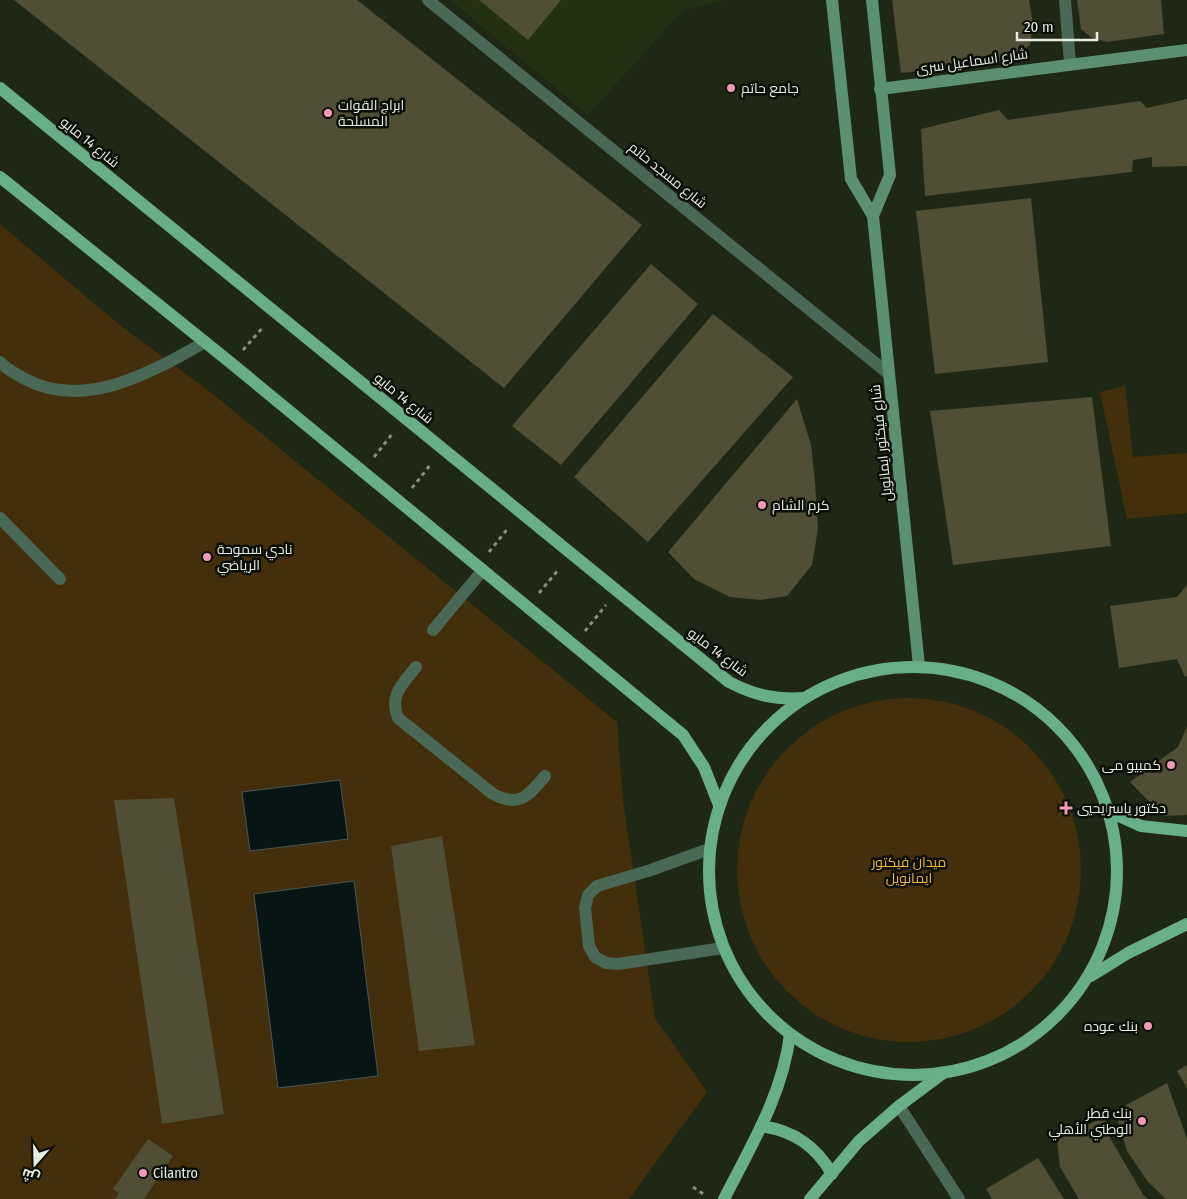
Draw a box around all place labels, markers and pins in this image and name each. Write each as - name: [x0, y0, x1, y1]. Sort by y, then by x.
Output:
- place label: جامع حاتم: [741, 80, 799, 98]
- marker: جامع حاتم: [725, 82, 737, 94]
- place label: ابراج القوات المسلحة: [338, 97, 404, 130]
- marker: ابراج القوات المسلحة: [322, 107, 334, 119]
- place label: كرم الشام: [772, 497, 830, 515]
- marker: كرم الشام: [756, 499, 768, 511]
- place label: نادي سموحة الرياضي: [217, 541, 292, 576]
- marker: نادي سموحة الرياضي: [201, 551, 213, 563]
- place label: كمبيو مى: [1102, 757, 1161, 774]
- marker: كمبيو مى: [1165, 759, 1177, 771]
- place label: دكتور ياسر يحيي: [1077, 800, 1166, 817]
- marker: دكتور ياسر يحيي: [1059, 801, 1073, 815]
- place label: بنك عوده: [1084, 1018, 1138, 1035]
- marker: بنك عوده: [1142, 1020, 1154, 1032]
- place label: بنك قطر الوطني الأهلي: [1048, 1105, 1132, 1141]
- marker: بنك قطر الوطني الأهلي: [1136, 1115, 1148, 1127]
- place label: Cilantro: [153, 1165, 198, 1182]
- marker: Cilantro: [137, 1167, 149, 1179]

